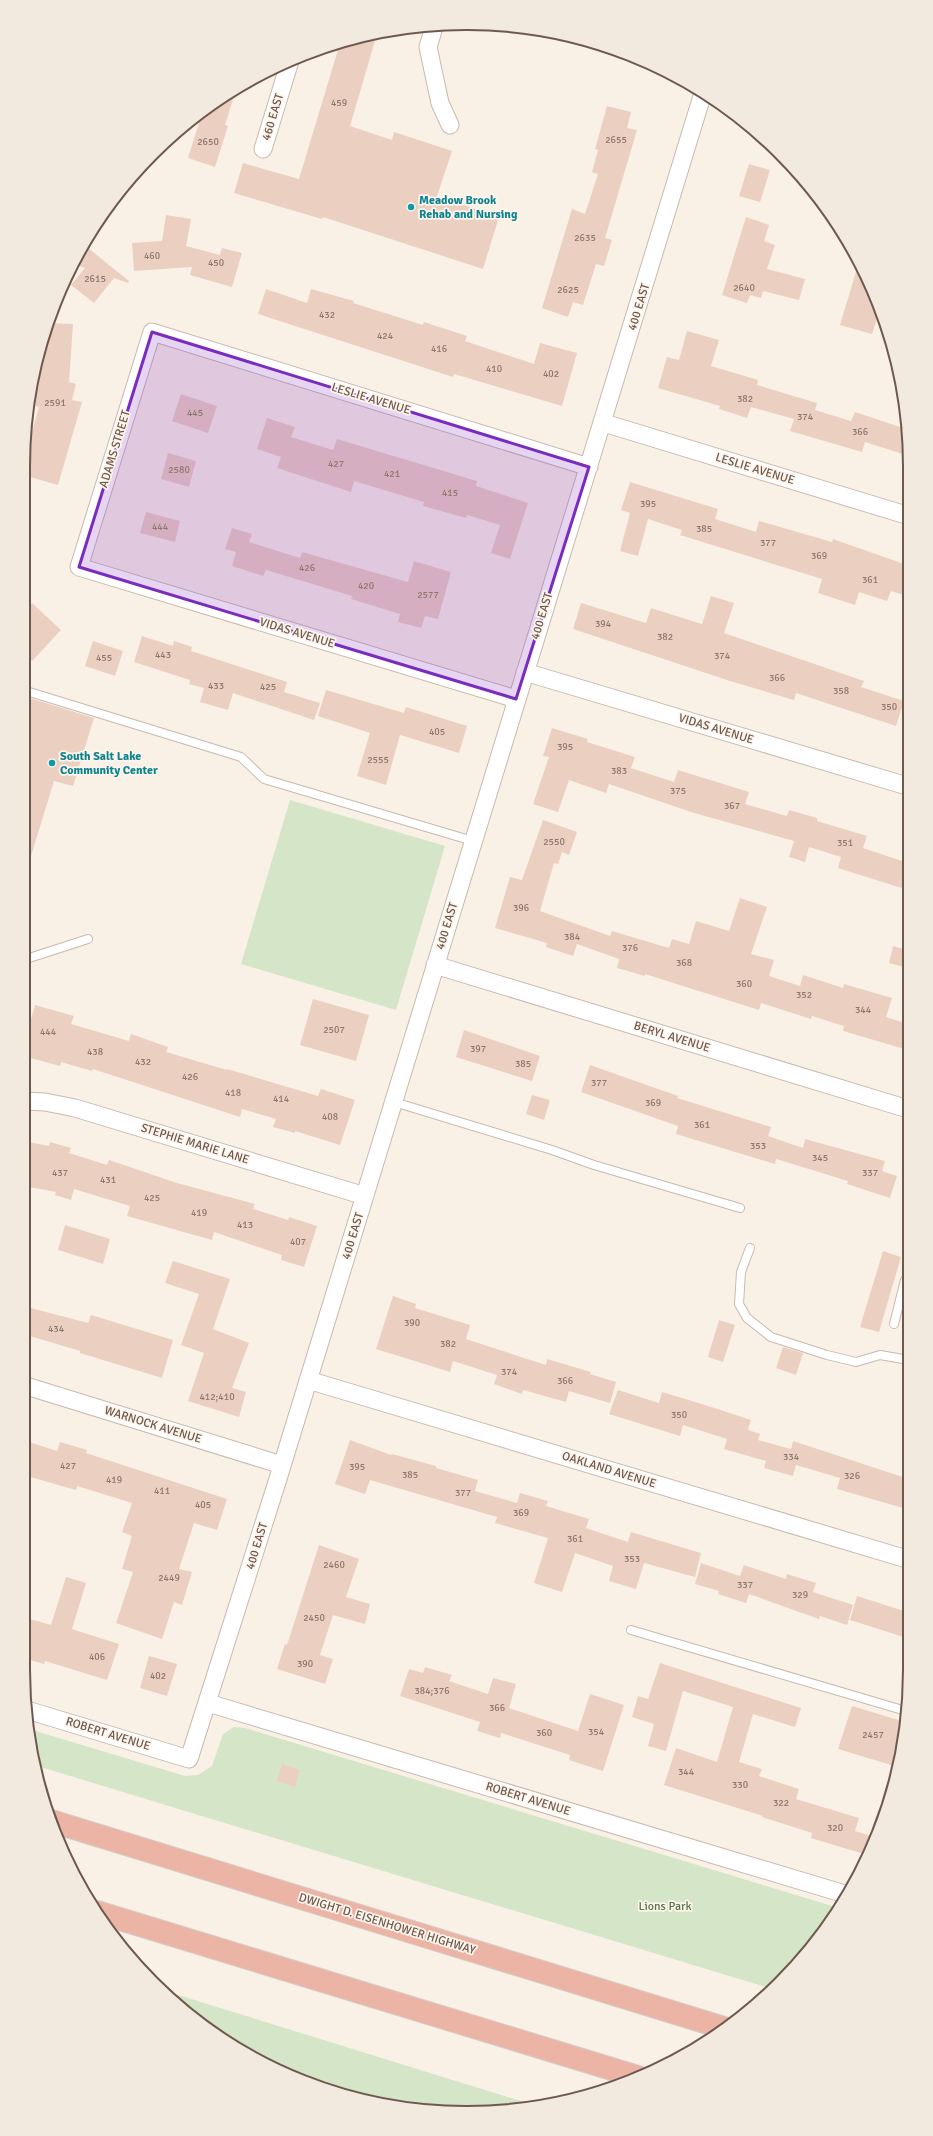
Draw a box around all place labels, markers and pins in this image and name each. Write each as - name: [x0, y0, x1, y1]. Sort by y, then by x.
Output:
- place label: Meadow Brook Rehab and Nursing: [419, 193, 518, 222]
- marker: Meadow Brook Rehab and Nursing: [406, 202, 416, 212]
- place label: South Salt Lake Community Center: [60, 749, 158, 778]
- marker: South Salt Lake Community Center: [47, 758, 57, 768]

